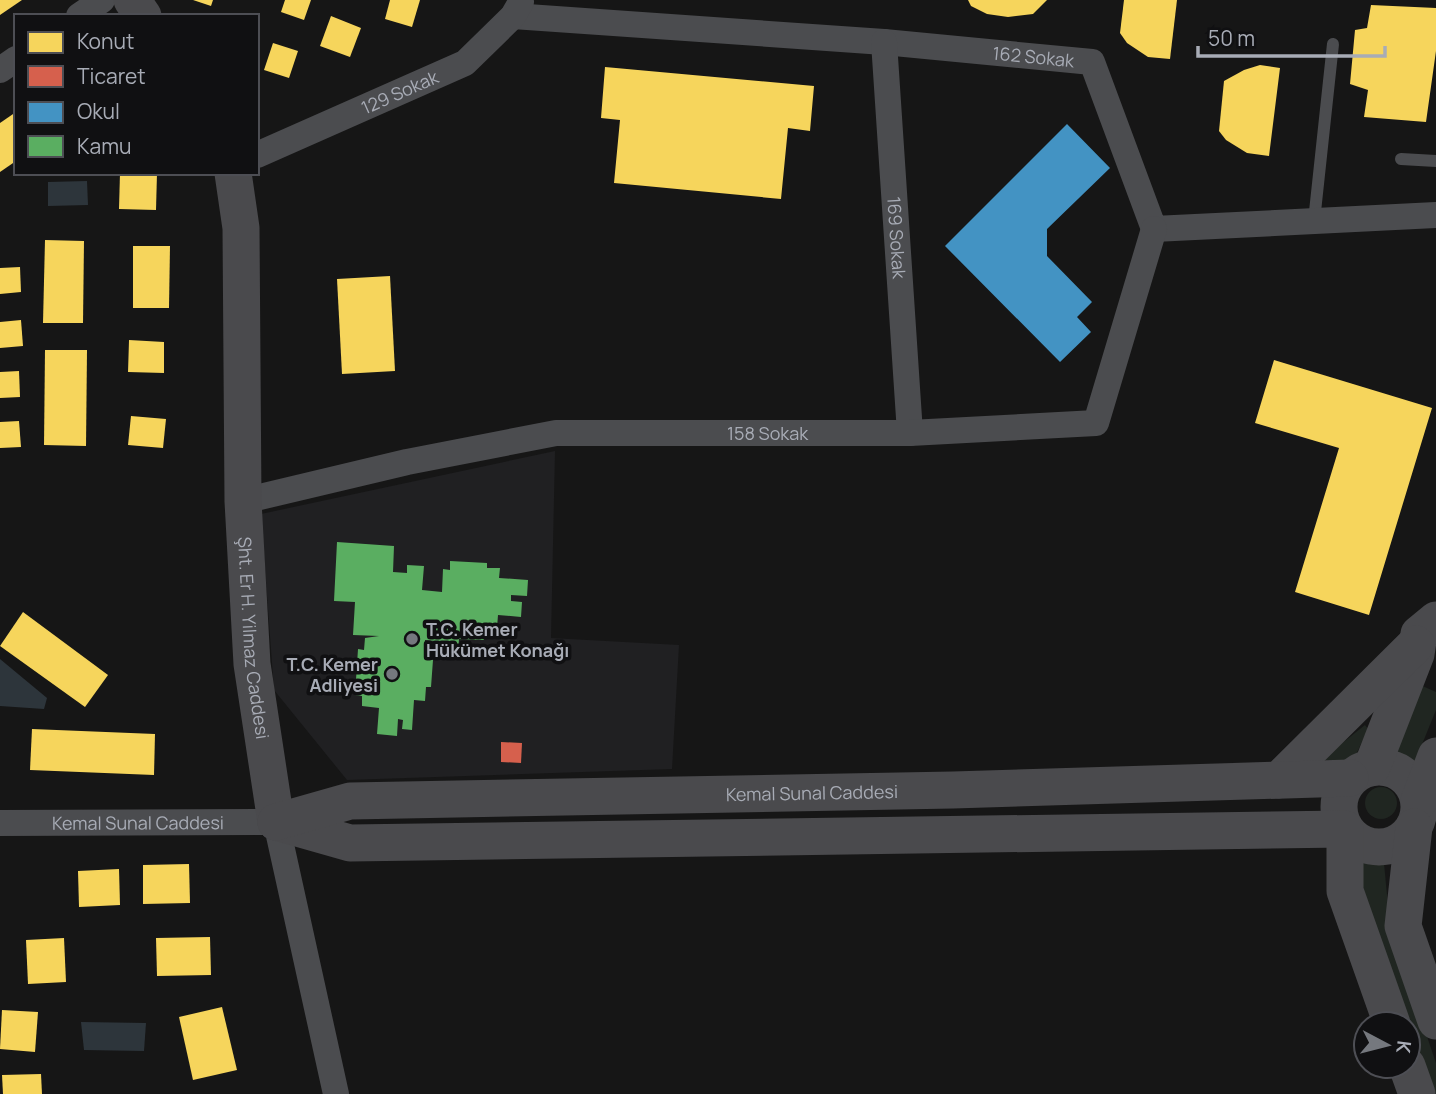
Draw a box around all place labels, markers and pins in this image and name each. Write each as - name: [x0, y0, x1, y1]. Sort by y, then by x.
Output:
- place label: T.C. Kemer Hükümet Konağı: [426, 617, 569, 662]
- marker: T.C. Kemer Hükümet Konağı: [404, 631, 420, 647]
- place label: T.C. Kemer Adliyesi: [286, 652, 378, 697]
- marker: T.C. Kemer Adliyesi: [384, 666, 400, 682]

